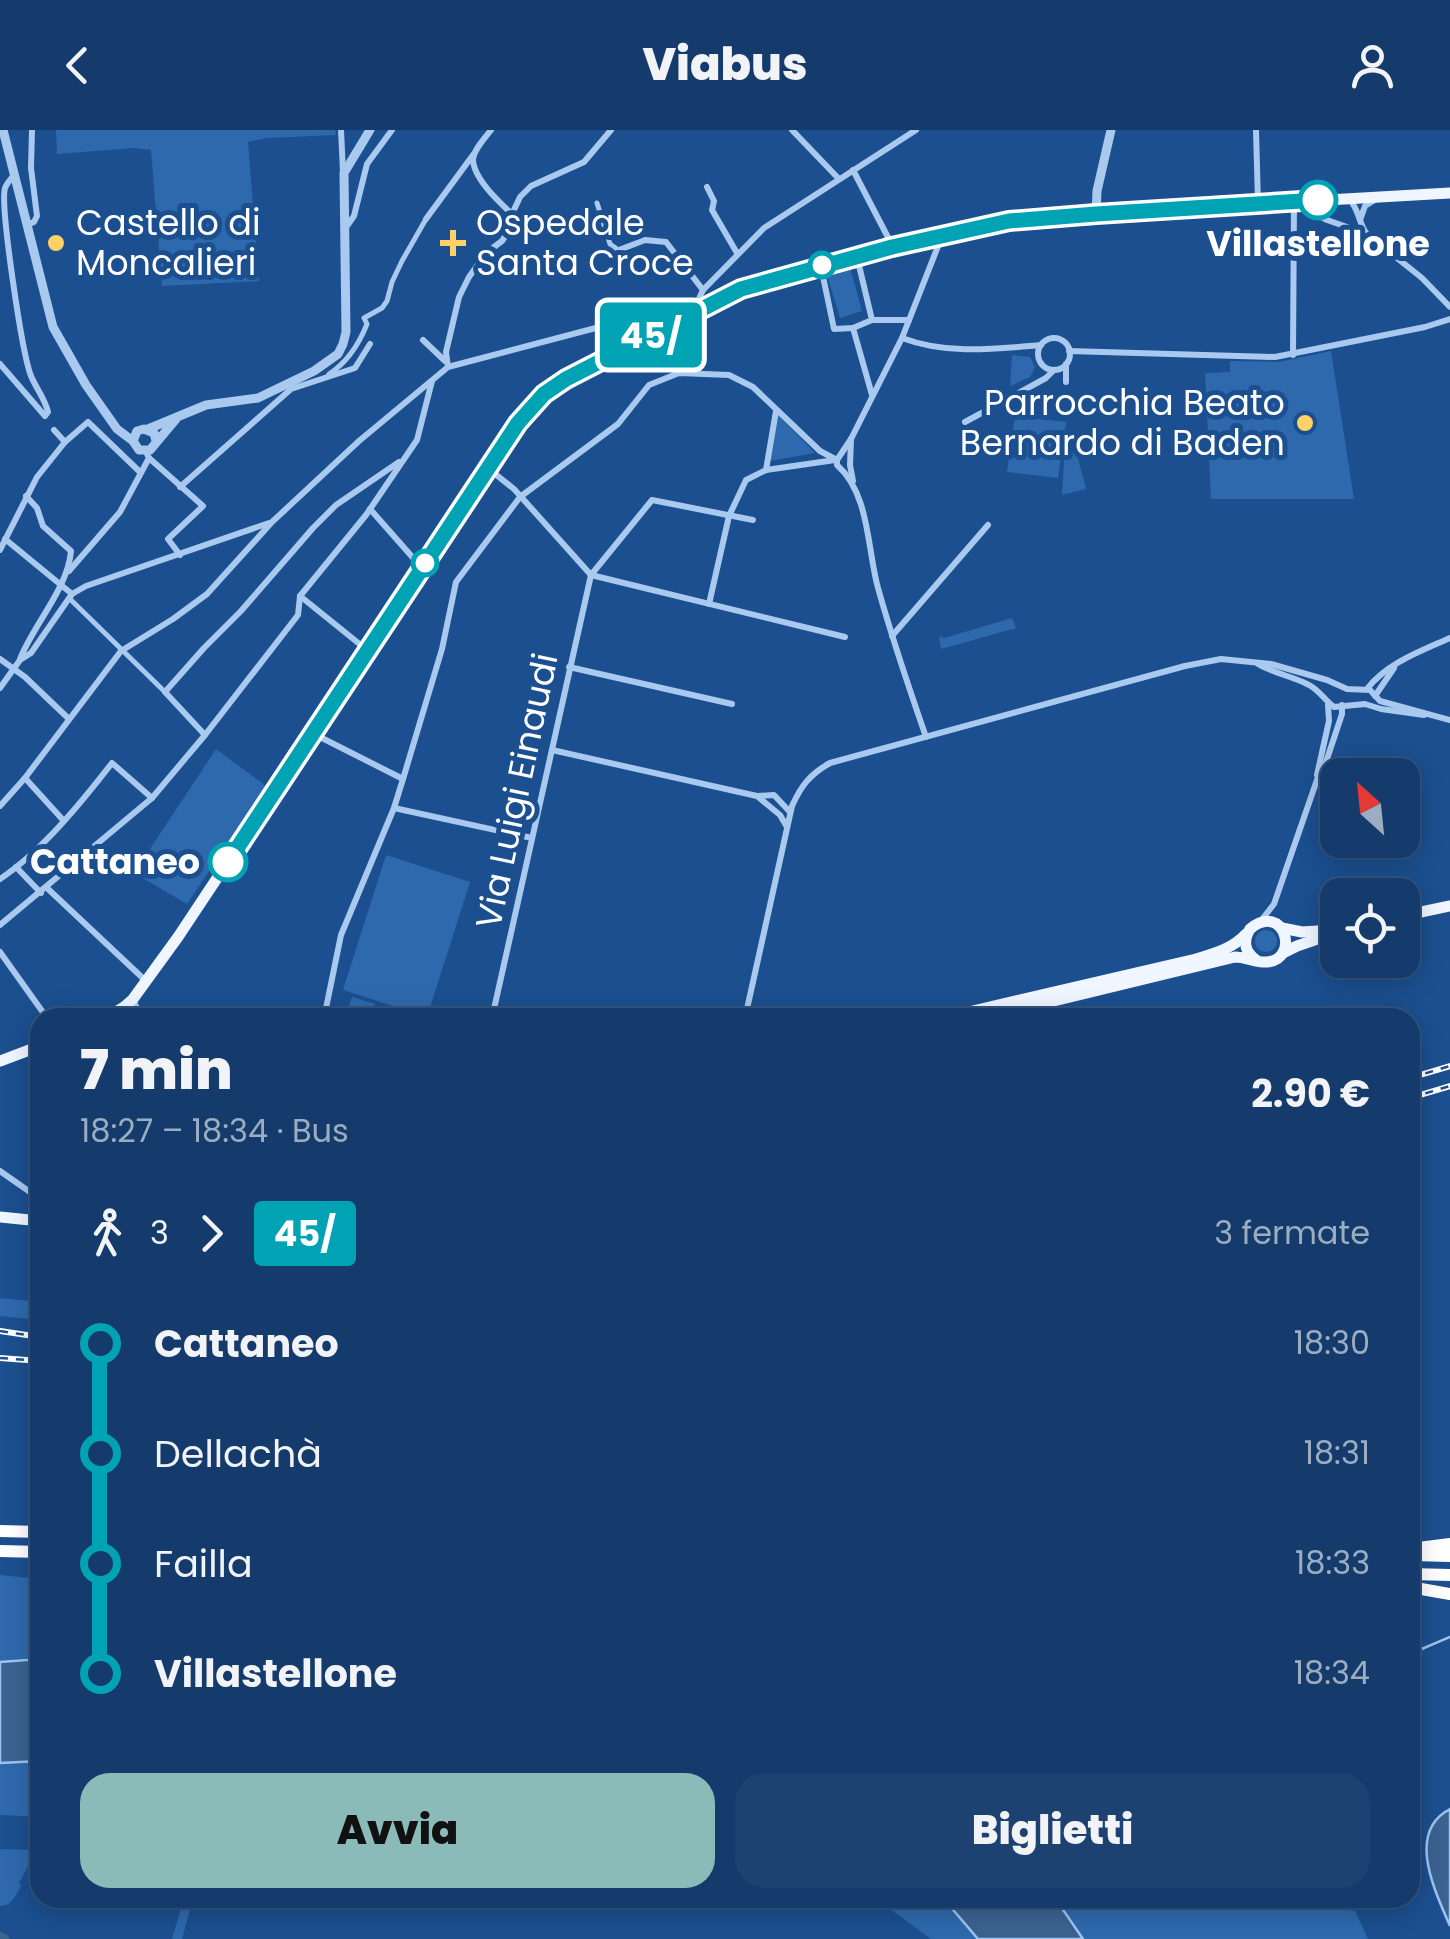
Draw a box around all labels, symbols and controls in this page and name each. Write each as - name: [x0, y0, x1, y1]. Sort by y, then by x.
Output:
- text: Viabus: [642, 33, 808, 96]
- icon: back: [50, 38, 105, 93]
- icon: person: [1345, 38, 1400, 93]
- marker: Villastellone: [1299, 181, 1337, 219]
- place label: Castello di Moncalieri: [76, 198, 261, 287]
- place label: Ospedale Santa Croce: [476, 198, 694, 287]
- place label: Villastellone: [1206, 219, 1430, 268]
- marker: Ospedale Santa Croce: [440, 230, 466, 256]
- marker: Castello di Moncalieri: [45, 232, 67, 254]
- unlabelled marker: [809, 252, 835, 278]
- line badge: 45/: [594, 302, 708, 368]
- text: 45/: [620, 311, 682, 360]
- place label: Parrocchia Beato Bernardo di Baden: [960, 378, 1285, 467]
- marker: Parrocchia Beato Bernardo di Baden: [1294, 412, 1316, 434]
- unlabelled marker: [412, 550, 438, 576]
- street label: Via Luigi Einaudi: [463, 649, 570, 933]
- north arrow: [1320, 758, 1420, 858]
- map controls: [1320, 758, 1420, 978]
- place label: Cattaneo: [30, 837, 200, 886]
- marker: Cattaneo: [209, 843, 247, 881]
- button: locate: [1320, 878, 1420, 978]
- text: 7 min: [80, 1031, 233, 1108]
- text: 2.90 €: [1251, 1067, 1370, 1120]
- text: 18:27 – 18:34 · Bus: [80, 1108, 349, 1153]
- icon: walk: [80, 1206, 135, 1261]
- icon: forward: [184, 1206, 239, 1261]
- text: 45/: [274, 1209, 336, 1258]
- text: 3: [150, 1210, 169, 1255]
- text: 3 fermate: [1214, 1210, 1370, 1255]
- text: Cattaneo: [154, 1317, 339, 1370]
- text: 18:30: [1294, 1320, 1370, 1365]
- text: Dellachà: [154, 1427, 322, 1480]
- text: 18:31: [1304, 1430, 1370, 1475]
- text: Failla: [154, 1537, 253, 1590]
- text: 18:33: [1295, 1540, 1370, 1585]
- text: Villastellone: [154, 1647, 397, 1700]
- text: 18:34: [1294, 1650, 1370, 1695]
- button: Avvia: [80, 1773, 715, 1888]
- button: Biglietti: [735, 1773, 1370, 1888]

